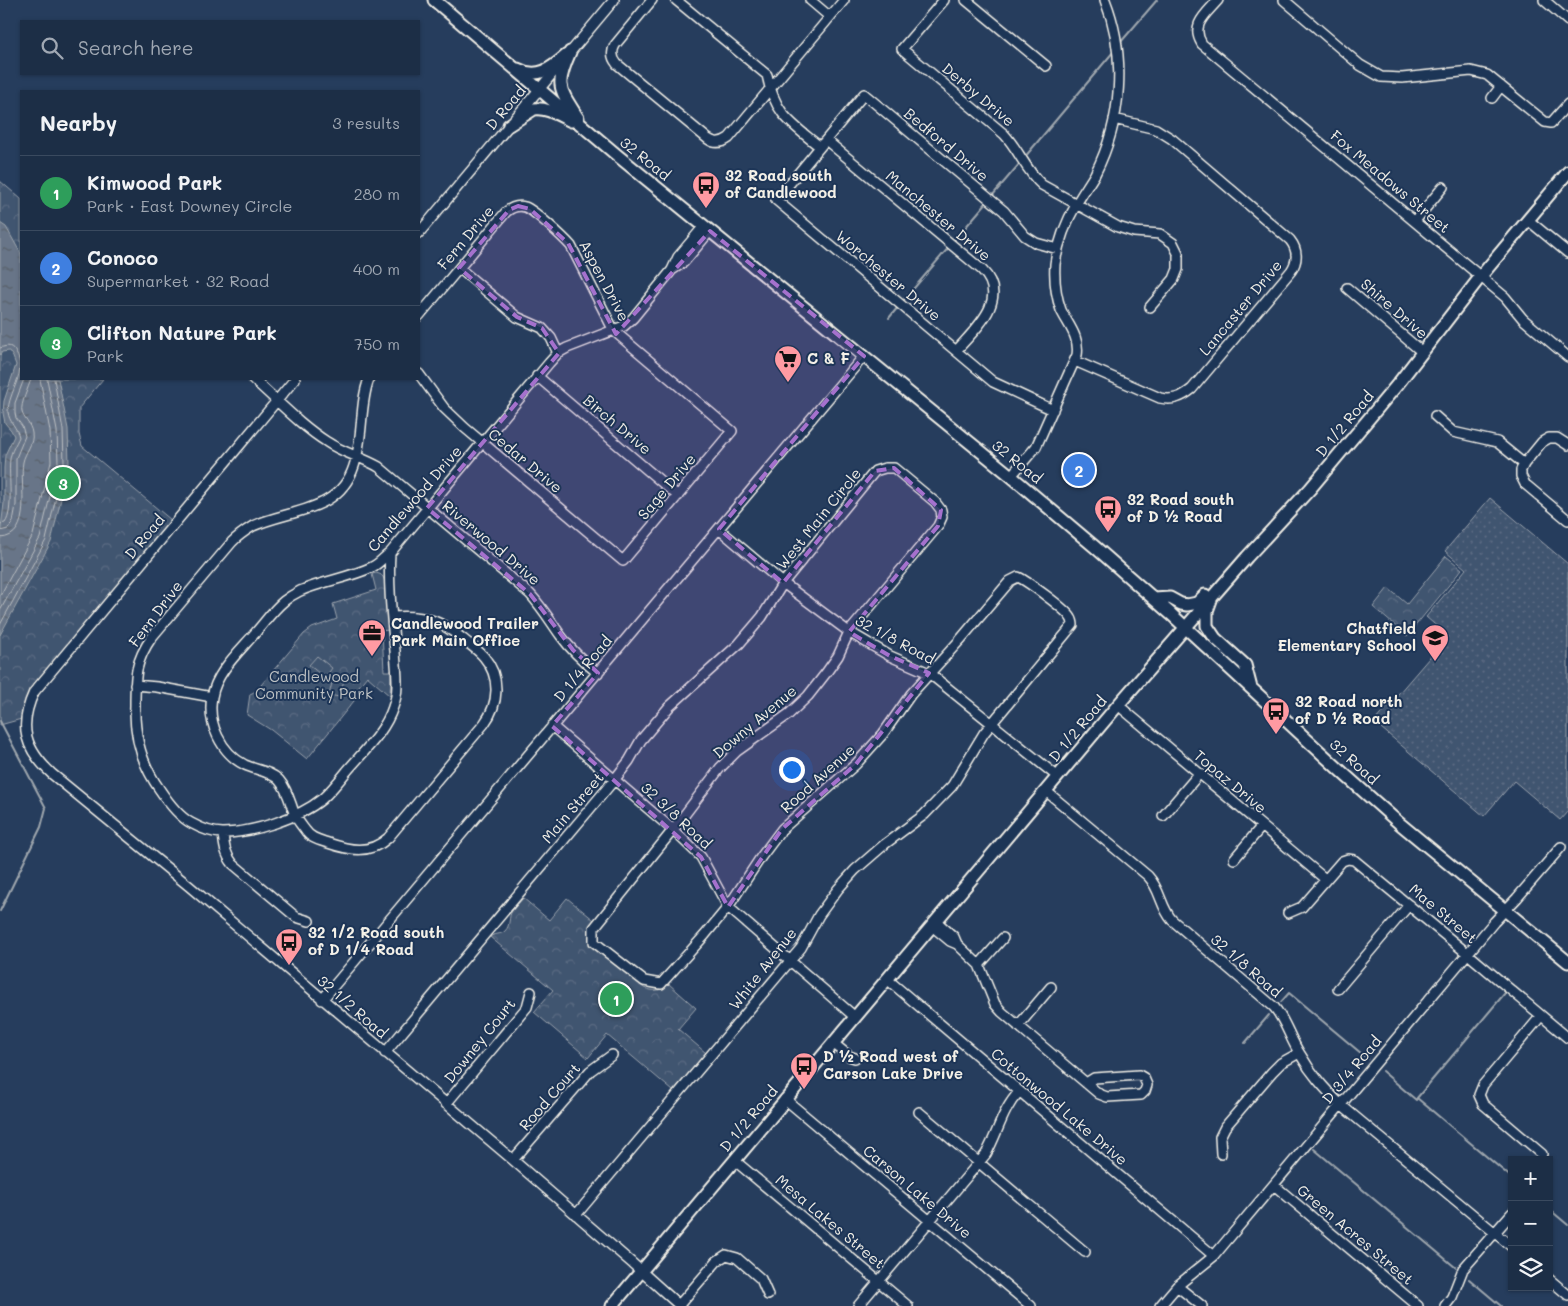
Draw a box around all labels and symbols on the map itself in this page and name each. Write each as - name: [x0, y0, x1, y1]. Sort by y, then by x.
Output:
- street label: Derby Drive: [938, 58, 1019, 130]
- street label: D Road: [481, 81, 530, 134]
- street label: Bedford Drive: [900, 103, 993, 185]
- street label: Fox Meadows Street: [1327, 125, 1455, 237]
- street label: 32 Road: [616, 132, 675, 185]
- place label: 32 Road south of Candlewood: [725, 165, 837, 202]
- street label: Manchester Drive: [882, 165, 995, 265]
- bus stop icon: 32 Road south of Candlewood: [691, 170, 721, 209]
- street label: Fern Drive: [433, 201, 498, 274]
- street label: Worchester Drive: [832, 225, 945, 325]
- street label: Aspen Drive: [575, 237, 635, 325]
- street label: Lancaster Drive: [1194, 255, 1286, 359]
- street label: Shire Drive: [1357, 274, 1432, 343]
- supermarket icon: C & F: [773, 344, 803, 383]
- place label: C & F: [807, 348, 850, 368]
- street label: D 1/2 Road: [1311, 386, 1378, 461]
- street label: Birch Drive: [579, 390, 656, 459]
- street label: Cedar Drive: [484, 423, 567, 497]
- street label: 32 Road: [988, 435, 1047, 488]
- street label: Candlewood Drive: [363, 441, 466, 556]
- street label: Sage Drive: [633, 449, 700, 524]
- pin: 2: [1063, 451, 1095, 489]
- pin: 3: [47, 464, 79, 502]
- street label: West Main Circle: [771, 464, 865, 573]
- place label: 32 Road south of D ½ Road: [1127, 489, 1234, 526]
- bus stop icon: 32 Road south of D ½ Road: [1093, 494, 1123, 533]
- street label: Riverwood Drive: [438, 495, 545, 589]
- street label: D Road: [120, 510, 169, 563]
- street label: Fern Drive: [124, 576, 187, 651]
- street label: 32 1/8 Road: [852, 610, 939, 669]
- place label: Candlewood Trailer Park Main Office: [391, 613, 539, 650]
- office icon: Candlewood Trailer Park Main Office: [357, 618, 387, 657]
- place label: Chatfield Elementary School: [1277, 618, 1416, 655]
- school or university icon: Chatfield Elementary School: [1420, 623, 1450, 662]
- street label: D 1/4 Road: [549, 631, 616, 706]
- park label: Candlewood Community Park: [255, 666, 373, 703]
- street label: Downy Avenue: [708, 680, 800, 762]
- street label: D 1/2 Road: [1044, 691, 1111, 766]
- place label: 32 Road north of D ½ Road: [1295, 691, 1403, 728]
- bus stop icon: 32 Road north of D ½ Road: [1261, 696, 1291, 735]
- street label: 32 Road: [1326, 734, 1383, 789]
- street label: Rood Avenue: [776, 740, 859, 817]
- street label: Topaz Drive: [1190, 745, 1271, 817]
- your location: [779, 757, 805, 783]
- street label: Main Street: [537, 768, 608, 847]
- street label: 32 3/8 Road: [637, 777, 716, 853]
- street label: Mae Street: [1405, 879, 1482, 948]
- place label: 32 1/2 Road south of D 1/4 Road: [308, 922, 444, 959]
- street label: White Avenue: [724, 923, 801, 1013]
- bus stop icon: 32 1/2 Road south of D 1/4 Road: [274, 927, 304, 966]
- street label: 32 1/8 Road: [1207, 929, 1286, 1002]
- street label: 32 1/2 Road: [313, 970, 392, 1042]
- pin: 1: [600, 980, 632, 1018]
- street label: Downey Court: [439, 994, 519, 1087]
- street label: D 3/4 Road: [1317, 1031, 1385, 1107]
- street label: Cottonwood Lake Drive: [987, 1043, 1132, 1169]
- place label: D ½ Road west of Carson Lake Drive: [823, 1046, 963, 1083]
- bus stop icon: D ½ Road west of Carson Lake Drive: [789, 1051, 819, 1090]
- street label: Rood Court: [514, 1058, 584, 1134]
- street label: D 1/2 Road: [715, 1081, 782, 1156]
- street label: Carson Lake Drive: [859, 1140, 976, 1243]
- street label: Mesa Lakes Street: [772, 1170, 890, 1273]
- street label: Green Acres Street: [1293, 1180, 1418, 1289]

